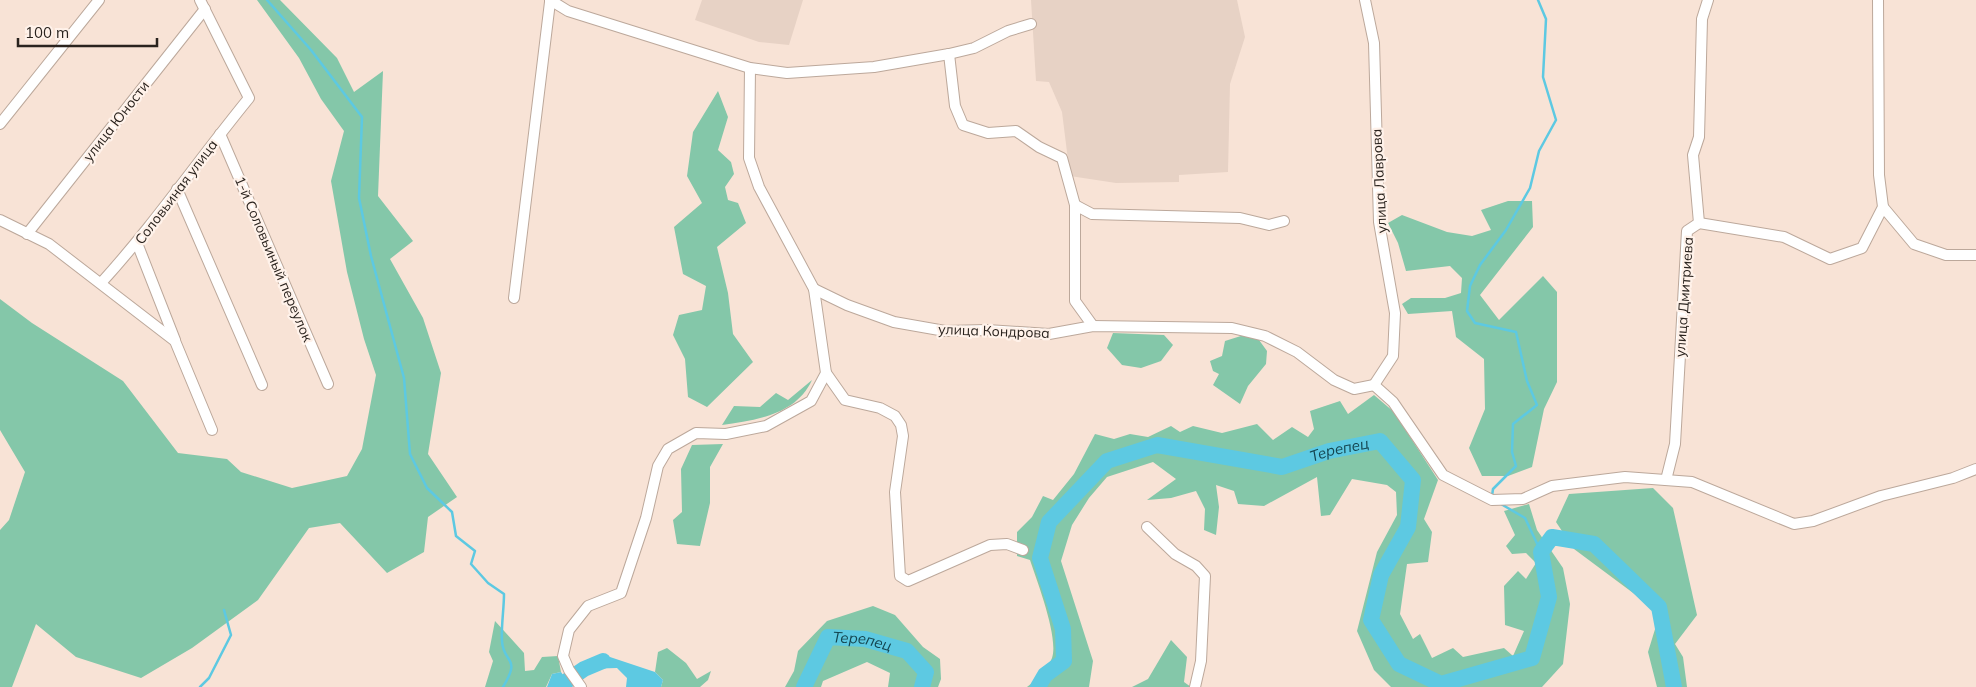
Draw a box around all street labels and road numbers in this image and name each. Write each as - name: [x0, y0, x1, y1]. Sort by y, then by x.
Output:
- street label: улица Юности: [79, 77, 153, 165]
- street label: улица Лаврова: [1367, 128, 1391, 234]
- street label: Соловьиная улица: [131, 136, 221, 248]
- street label: 1-й Соловьиный переулок: [231, 174, 317, 345]
- street label: улица Дмитриева: [1671, 236, 1697, 358]
- street label: улица Кондрова: [938, 320, 1050, 342]

